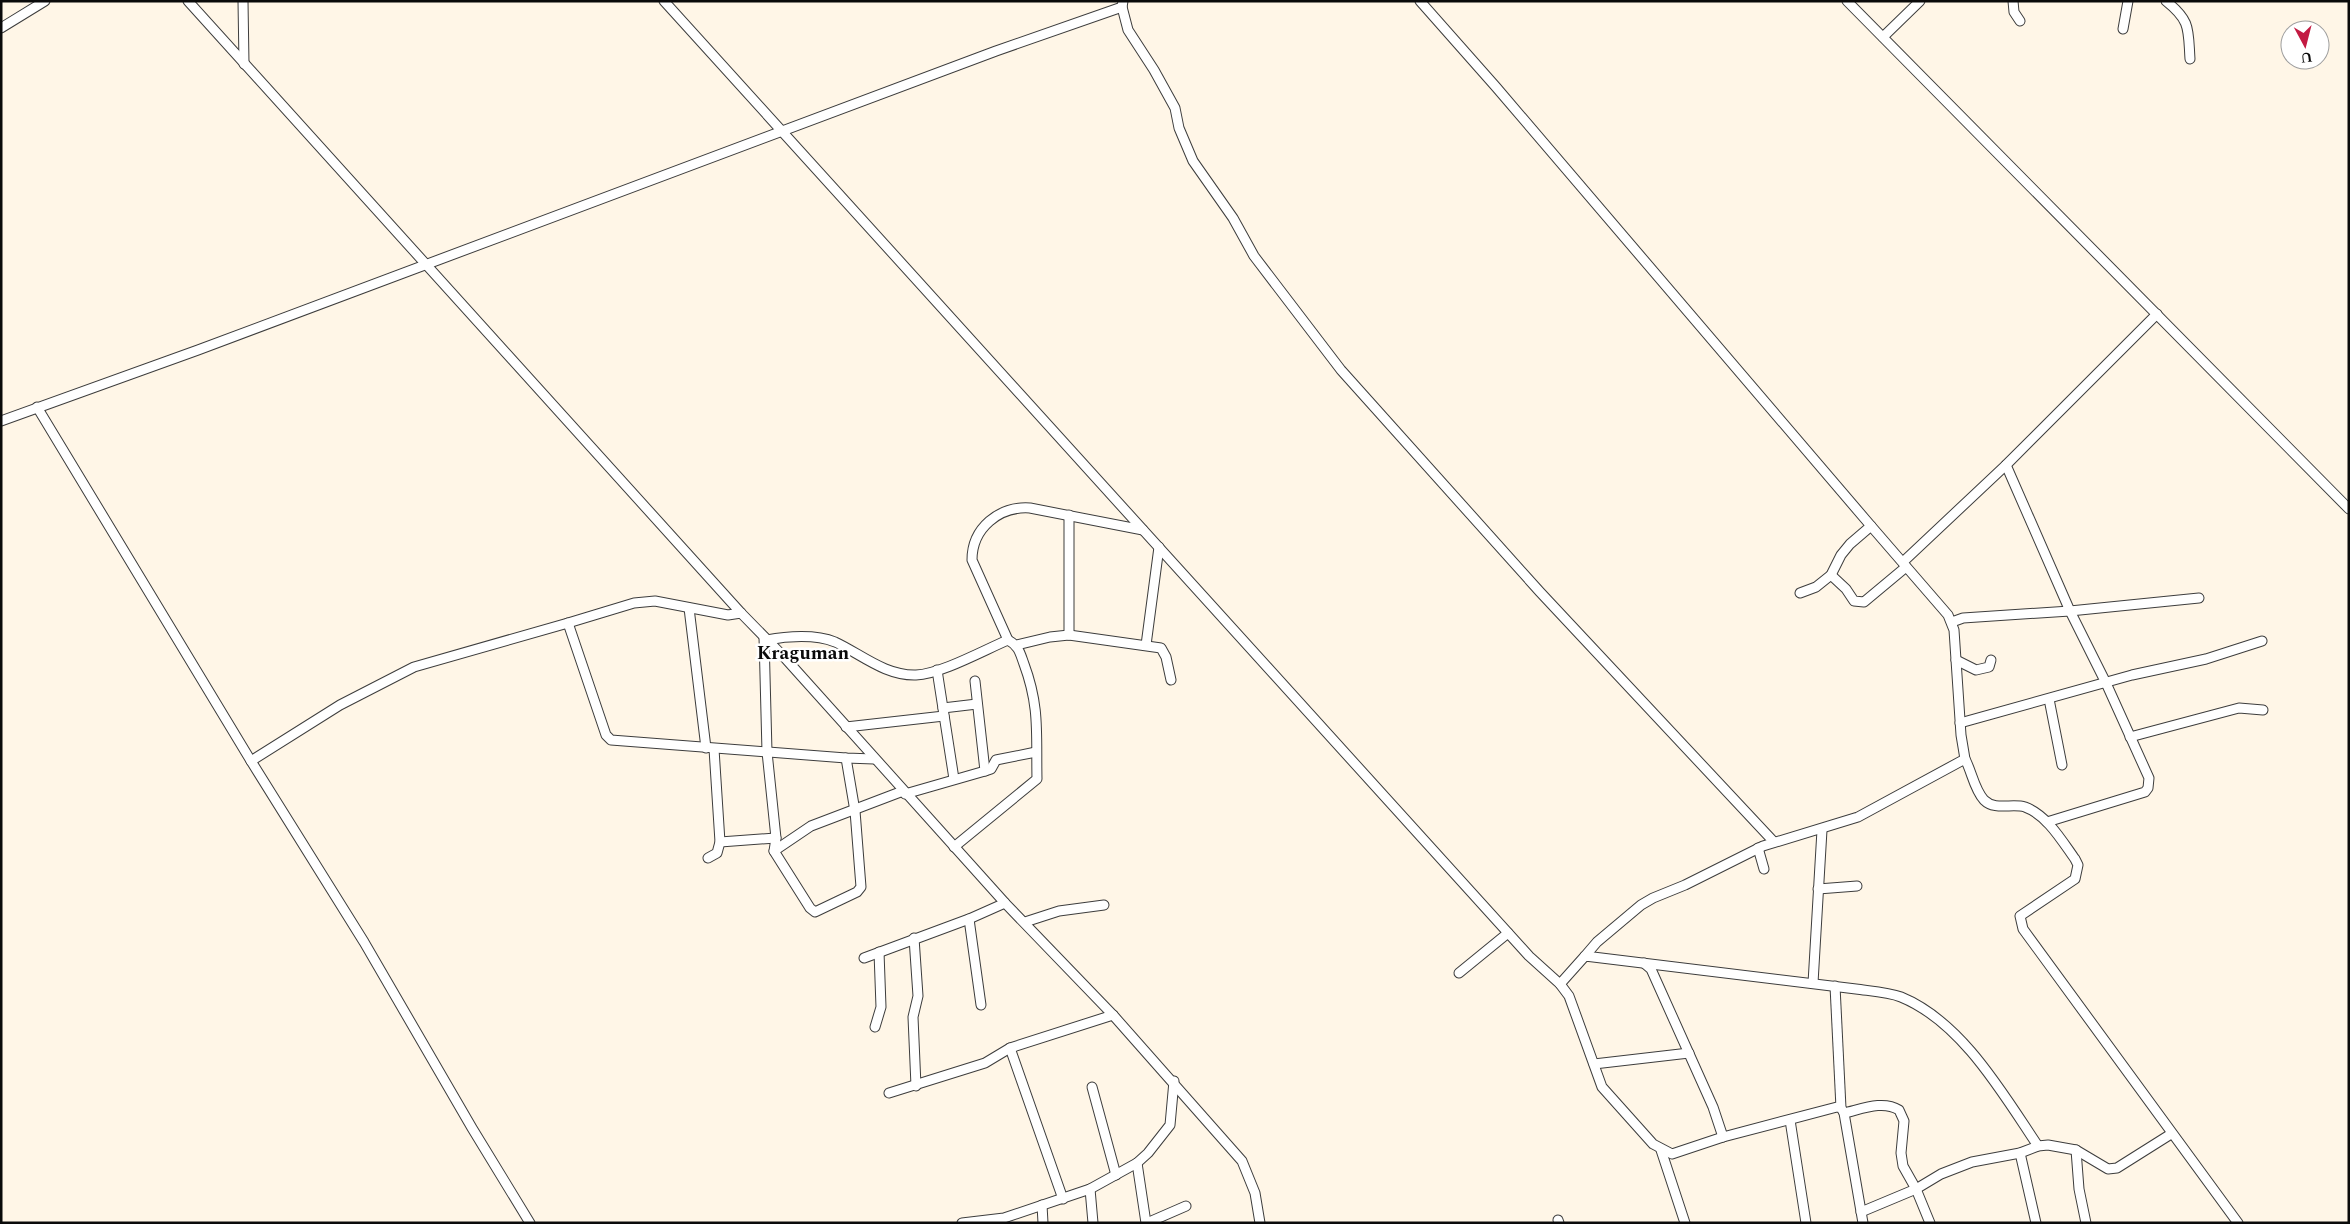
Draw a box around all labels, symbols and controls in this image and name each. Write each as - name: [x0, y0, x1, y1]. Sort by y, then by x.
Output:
- north arrow: [2280, 20, 2330, 70]
- text: U: [2299, 46, 2314, 69]
- district label: Kraguman: [757, 639, 850, 668]

